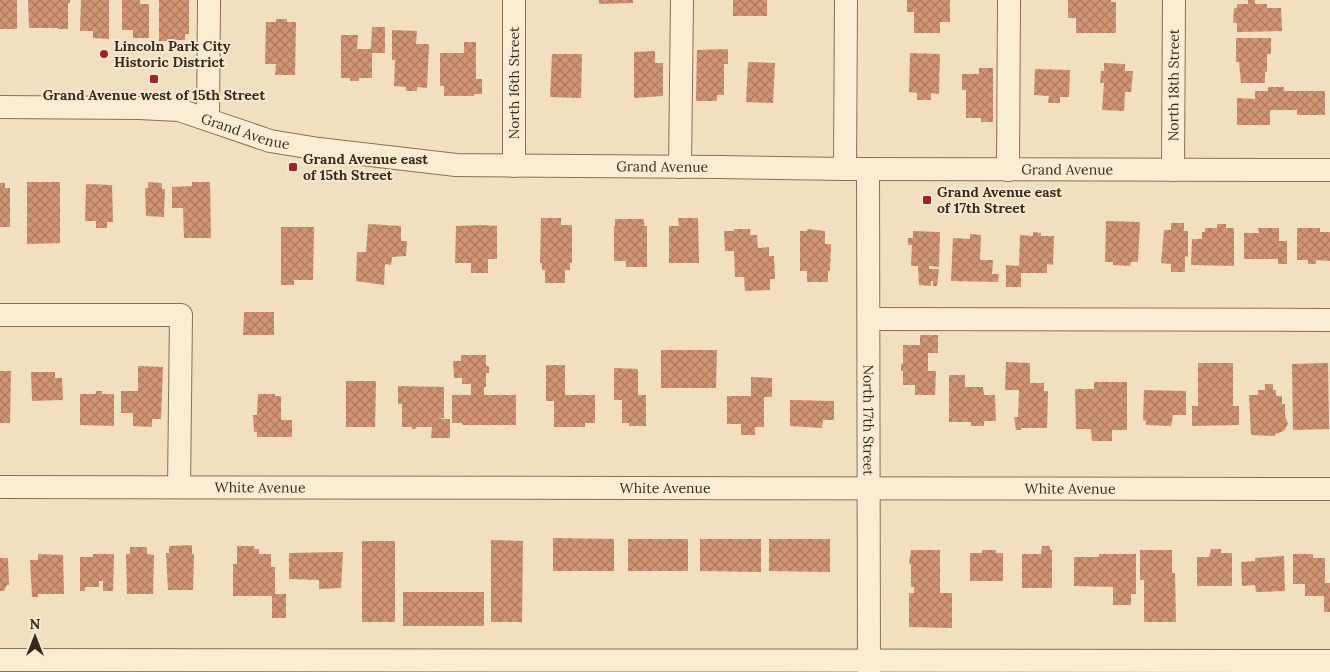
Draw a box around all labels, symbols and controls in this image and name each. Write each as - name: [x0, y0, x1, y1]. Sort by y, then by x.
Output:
- street label: North 16th Street: [505, 26, 523, 139]
- street label: North 18th Street: [1164, 28, 1183, 141]
- place label: Lincoln Park City Historic District: [114, 37, 231, 71]
- marker: Lincoln Park City Historic District: [98, 48, 110, 60]
- marker: Grand Avenue west of 15th Street: [148, 73, 160, 85]
- place label: Grand Avenue west of 15th Street: [43, 86, 265, 104]
- street label: Grand Avenue: [199, 109, 291, 153]
- place label: Grand Avenue east of 15th Street: [303, 150, 428, 184]
- street label: Grand Avenue: [616, 157, 709, 176]
- street label: Grand Avenue: [1021, 160, 1114, 179]
- marker: Grand Avenue east of 15th Street: [287, 161, 299, 173]
- place label: Grand Avenue east of 17th Street: [937, 183, 1062, 217]
- marker: Grand Avenue east of 17th Street: [921, 194, 933, 206]
- street label: North 17th Street: [859, 364, 878, 476]
- street label: White Avenue: [214, 478, 306, 496]
- street label: White Avenue: [619, 479, 711, 497]
- street label: White Avenue: [1024, 480, 1116, 498]
- north arrow: [10, 612, 60, 662]
- text: N: [30, 615, 41, 633]

